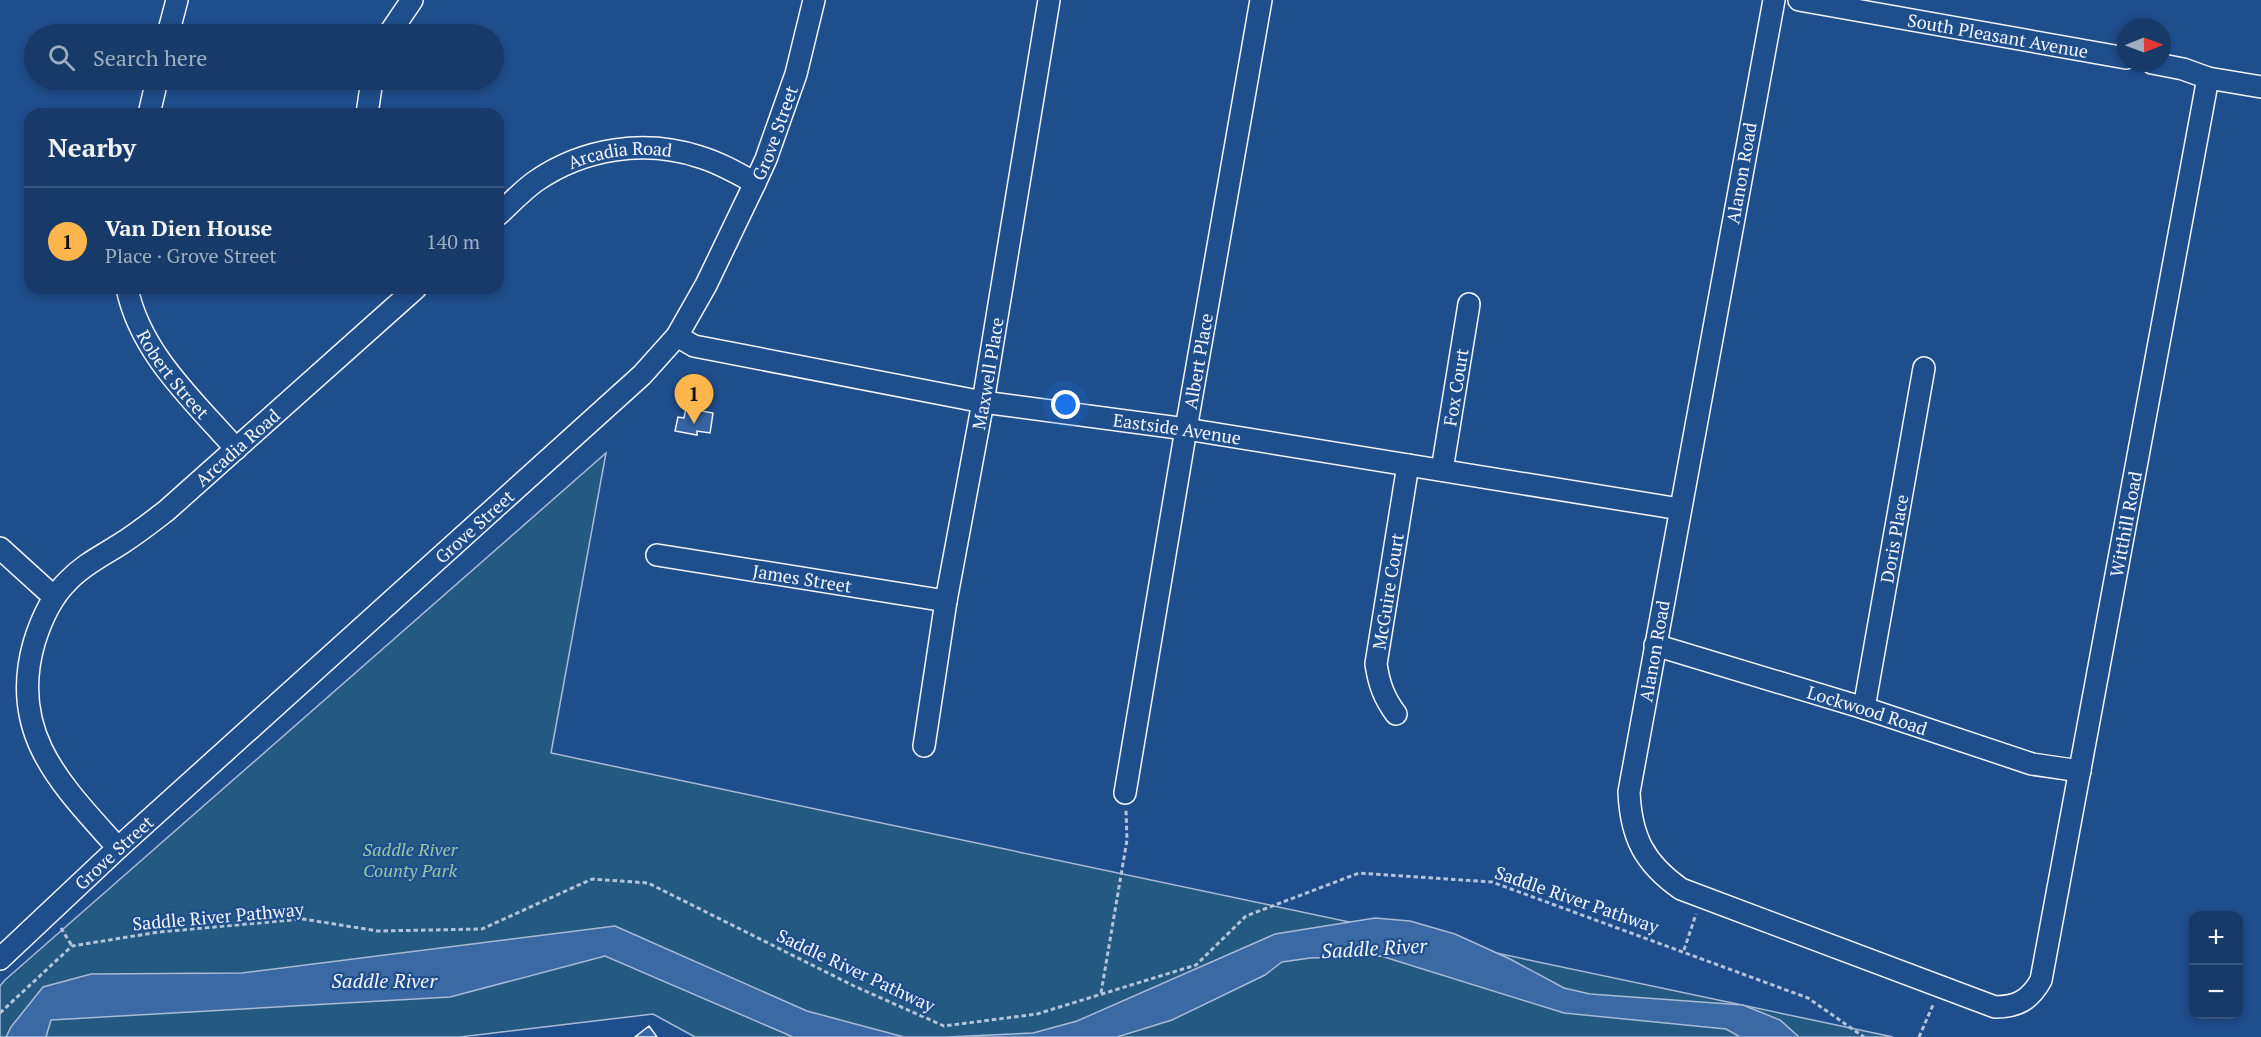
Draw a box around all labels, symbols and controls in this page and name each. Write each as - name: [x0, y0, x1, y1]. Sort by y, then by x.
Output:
- street label: South Pleasant Avenue: [1906, 7, 2090, 63]
- north arrow: [2117, 18, 2171, 72]
- search box: [24, 24, 504, 90]
- icon: search: [45, 41, 78, 74]
- text: Search here: [93, 43, 207, 72]
- street label: Grove Street: [746, 82, 803, 184]
- street label: Alanon Road: [1720, 120, 1762, 226]
- text: Nearby: [48, 130, 136, 164]
- street label: Arcadia Road: [564, 136, 674, 174]
- text: Van Dien House: [105, 213, 272, 242]
- text: 1: [62, 228, 73, 255]
- text: 140 m: [426, 228, 480, 255]
- text: Place · Grove Street: [105, 242, 277, 269]
- street label: Albert Place: [1178, 311, 1218, 411]
- street label: Maxwell Place: [966, 315, 1009, 432]
- street label: Robert Street: [132, 326, 215, 424]
- street label: Fox Court: [1437, 346, 1474, 428]
- pin: 1: [674, 374, 714, 424]
- your location: [1051, 390, 1080, 419]
- street label: Arcadia Road: [190, 403, 285, 491]
- street label: Eastside Avenue: [1111, 407, 1243, 450]
- street label: Witthill Road: [2104, 469, 2147, 579]
- street label: Grove Street: [429, 484, 519, 569]
- street label: Doris Place: [1874, 492, 1913, 585]
- street label: McGuire Court: [1366, 531, 1409, 651]
- street label: James Street: [751, 558, 854, 598]
- street label: Alanon Road: [1633, 598, 1675, 704]
- street label: Lockwood Road: [1804, 680, 1931, 740]
- street label: Grove Street: [69, 810, 159, 895]
- park label: Saddle River County Park: [362, 837, 459, 882]
- street label: Saddle River Pathway: [1492, 860, 1663, 939]
- street label: Saddle River Pathway: [131, 896, 306, 935]
- map controls: [2189, 911, 2243, 1019]
- button: +: [2189, 911, 2243, 965]
- street label: Saddle River Pathway: [773, 923, 940, 1018]
- water label: Saddle River: [1321, 932, 1429, 964]
- button: −: [2189, 965, 2243, 1019]
- water label: Saddle River: [331, 967, 438, 994]

